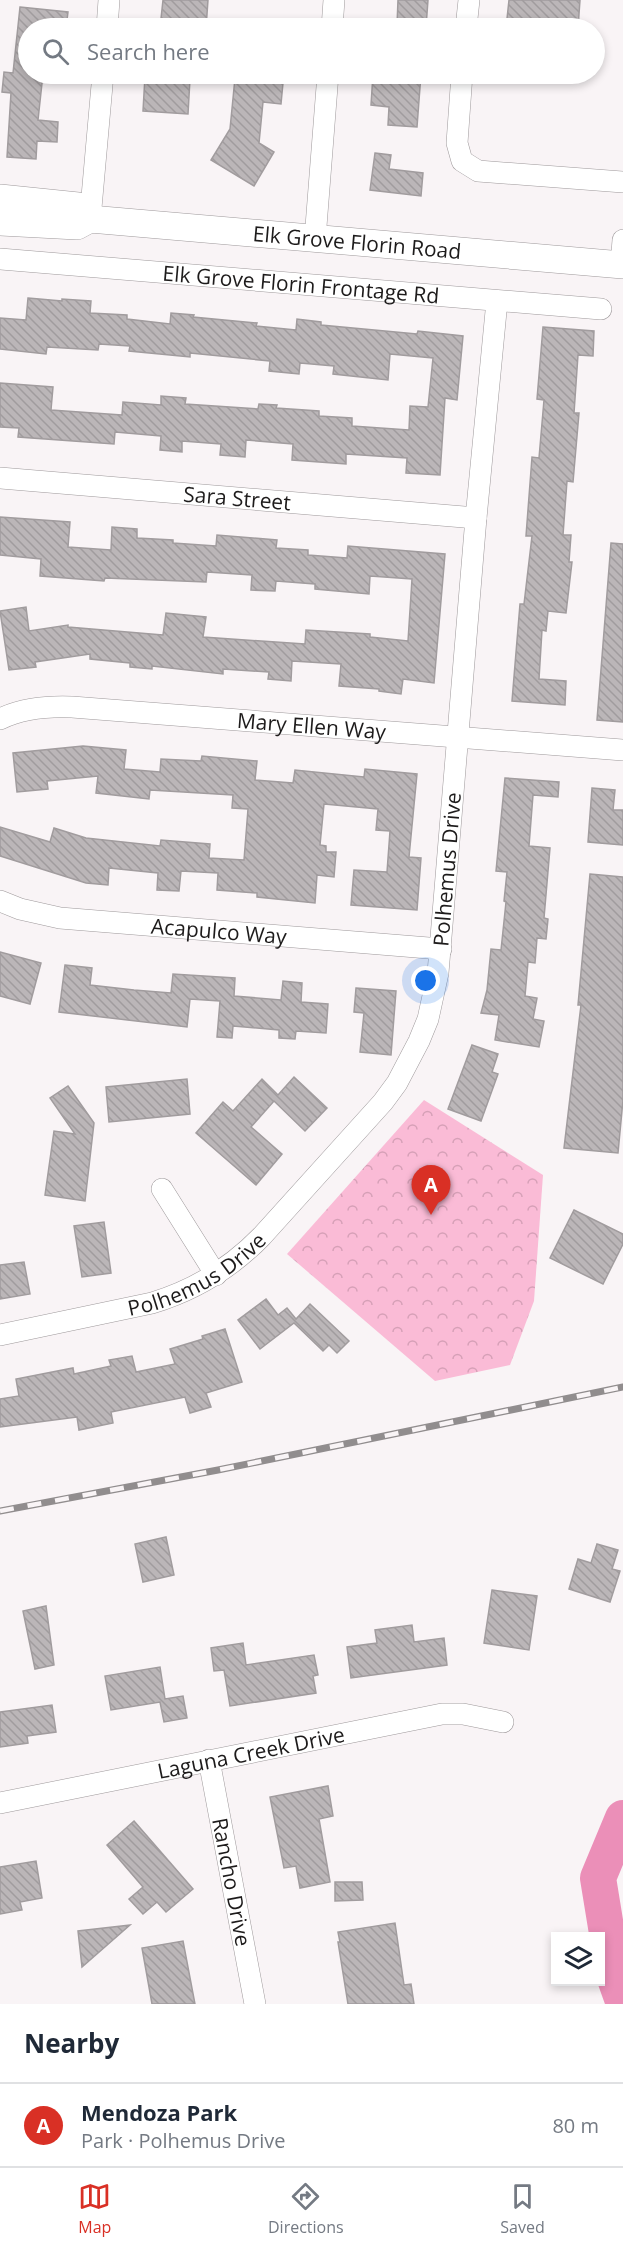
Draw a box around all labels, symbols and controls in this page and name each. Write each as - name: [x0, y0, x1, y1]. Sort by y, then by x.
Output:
- search box: [18, 18, 605, 84]
- icon: search: [39, 35, 72, 68]
- text: Search here: [87, 36, 210, 66]
- street label: Elk Grove Florin Road: [252, 219, 462, 265]
- street label: Elk Grove Florin Frontage Rd: [162, 259, 440, 309]
- street label: Sara Street: [182, 479, 292, 516]
- street label: Mary Ellen Way: [236, 706, 387, 745]
- street label: Polhemus Drive: [426, 791, 467, 948]
- street label: Acapulco Way: [150, 911, 288, 950]
- your location: [411, 966, 440, 995]
- pin: A: [412, 1166, 450, 1215]
- street label: Polhemus Drive: [125, 1226, 272, 1322]
- street label: Laguna Creek Drive: [155, 1720, 347, 1785]
- street label: Rancho Drive: [206, 1815, 258, 1948]
- map controls: [551, 1932, 605, 1986]
- button: layers: [551, 1932, 605, 1986]
- text: Nearby: [24, 2025, 119, 2061]
- text: Mendoza Park: [81, 2097, 237, 2127]
- text: A: [37, 2112, 50, 2139]
- text: 80 m: [552, 2112, 599, 2139]
- text: Park · Polhemus Drive: [81, 2127, 286, 2154]
- tab: Map: [78, 2180, 111, 2238]
- tab: Directions: [268, 2180, 344, 2238]
- tab: Saved: [500, 2180, 545, 2238]

